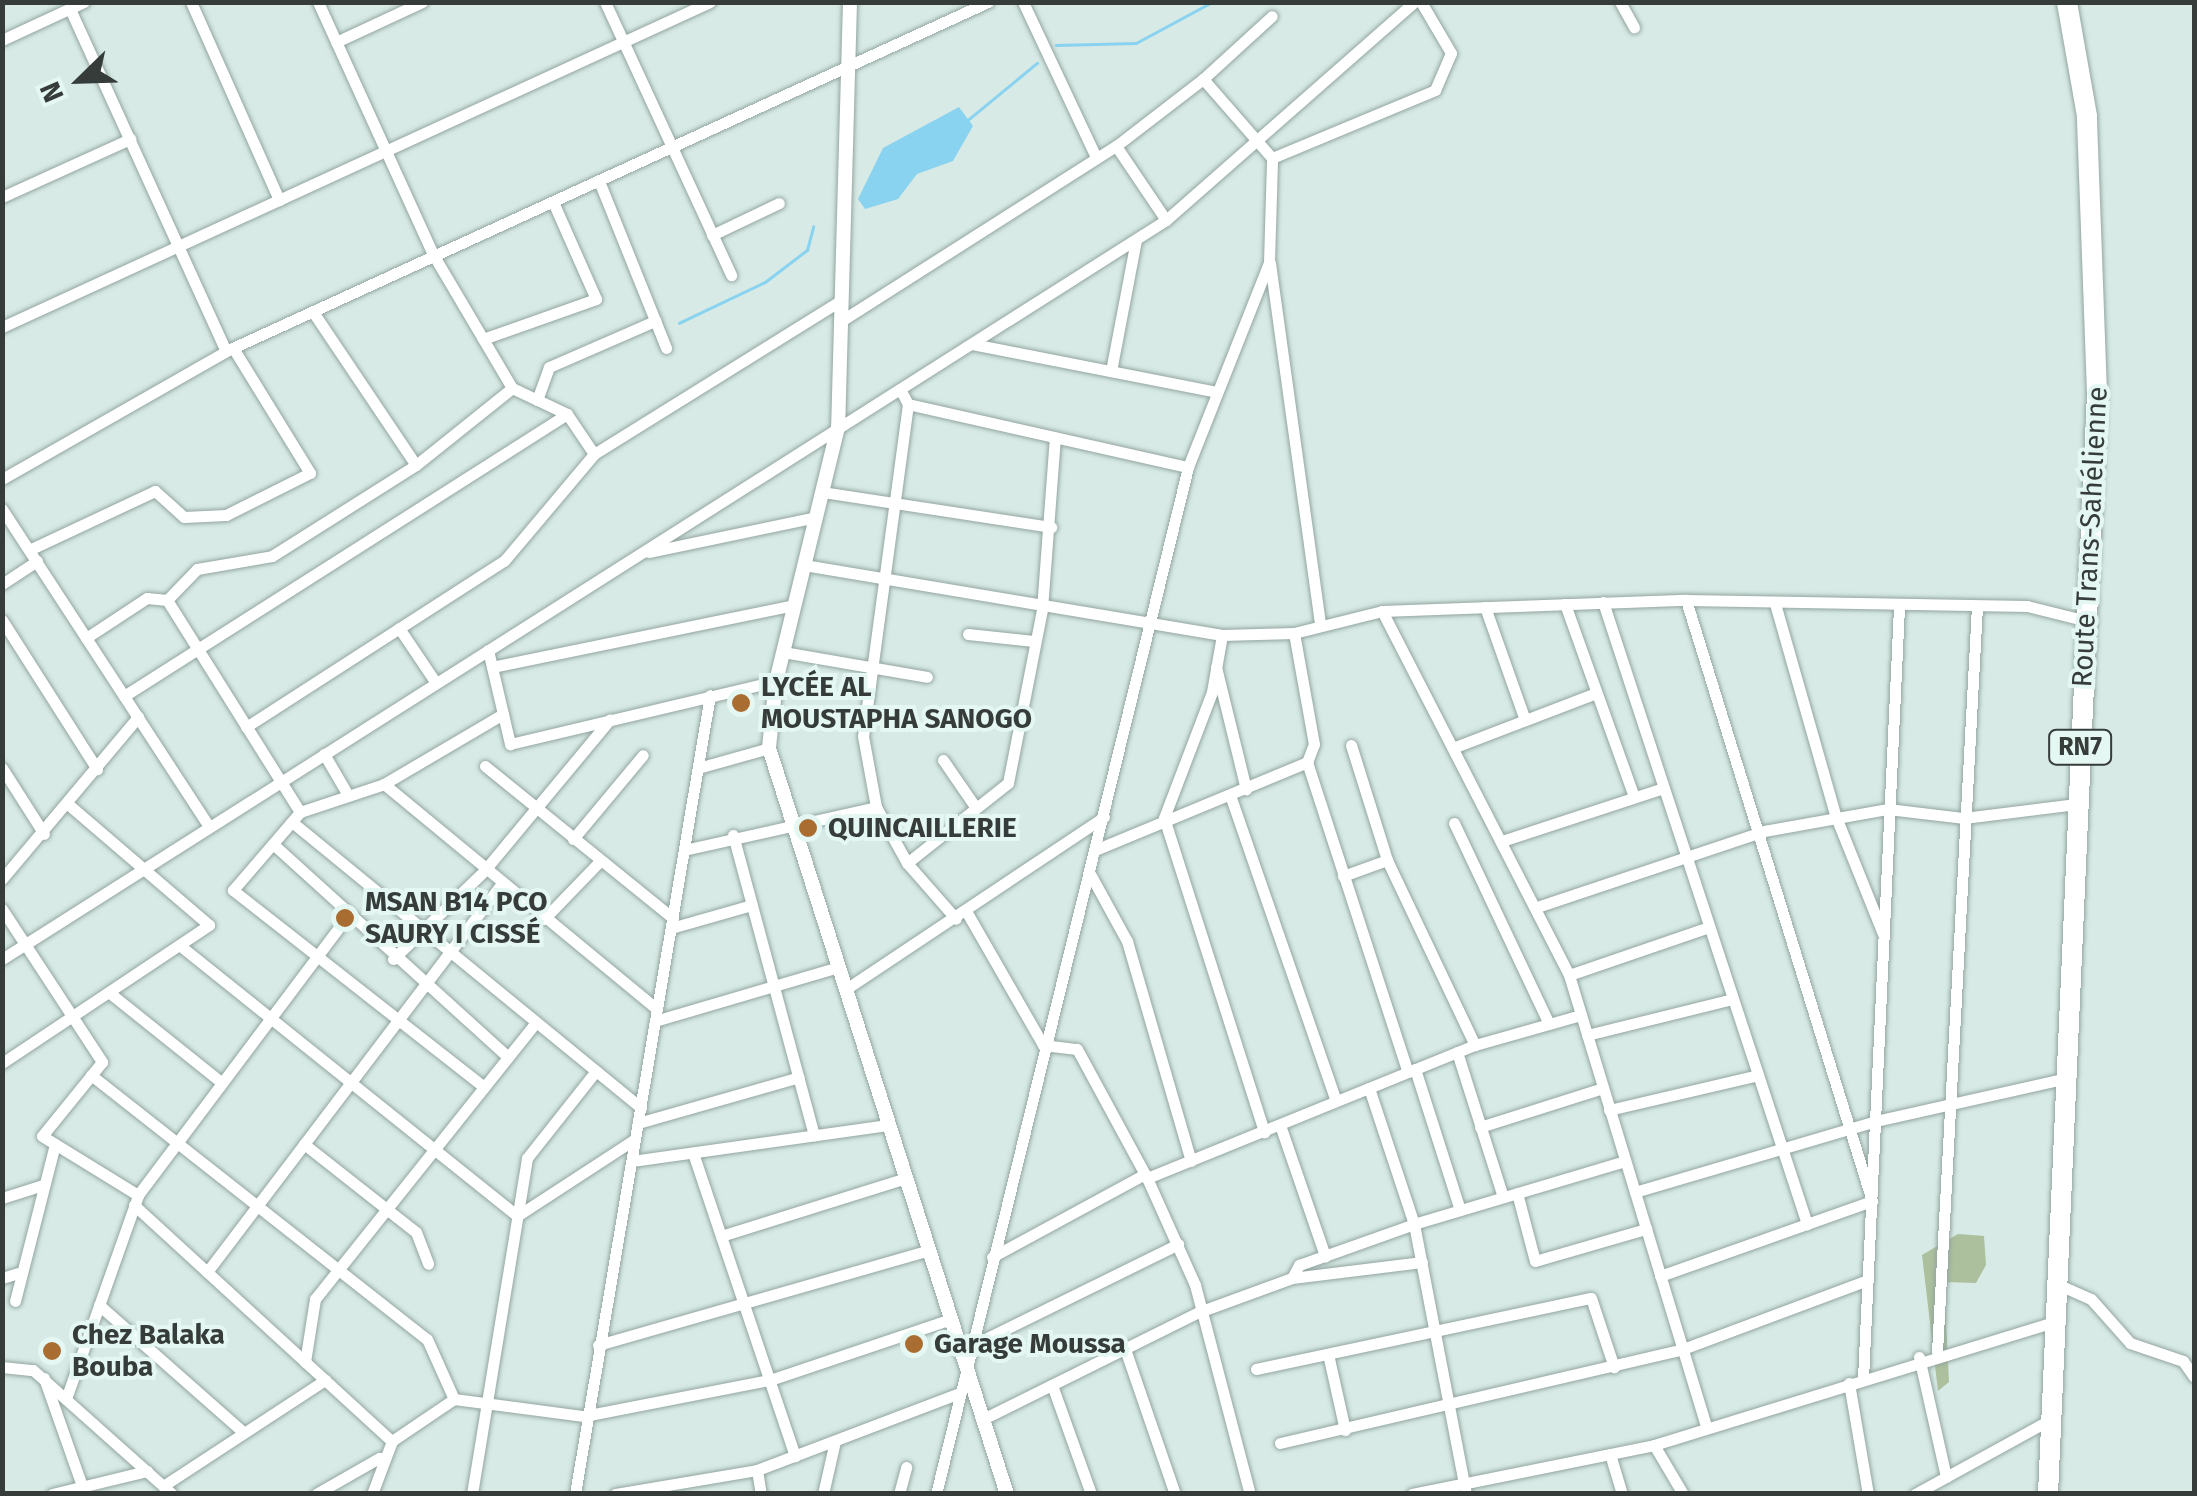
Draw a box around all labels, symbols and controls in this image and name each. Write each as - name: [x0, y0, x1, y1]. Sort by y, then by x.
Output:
- north arrow: [30, 30, 130, 130]
- text: N: [33, 77, 71, 107]
- street label: Route Trans-Sahélienne: [2065, 386, 2115, 688]
- place label: LYCÉE AL MOUSTAPHA SANOGO: [761, 670, 1032, 736]
- marker: LYCÉE AL MOUSTAPHA SANOGO: [730, 692, 752, 714]
- road number: RN7: [2048, 727, 2112, 767]
- place label: QUINCAILLERIE: [828, 811, 1017, 845]
- marker: QUINCAILLERIE: [797, 817, 819, 839]
- place label: MSAN B14 PCO SAURY I CISSÉ: [365, 885, 547, 951]
- marker: MSAN B14 PCO SAURY I CISSÉ: [334, 907, 356, 929]
- place label: Chez Balaka Bouba: [72, 1318, 225, 1384]
- place label: Garage Moussa: [934, 1327, 1126, 1361]
- marker: Garage Moussa: [903, 1333, 925, 1355]
- marker: Chez Balaka Bouba: [41, 1340, 63, 1362]

